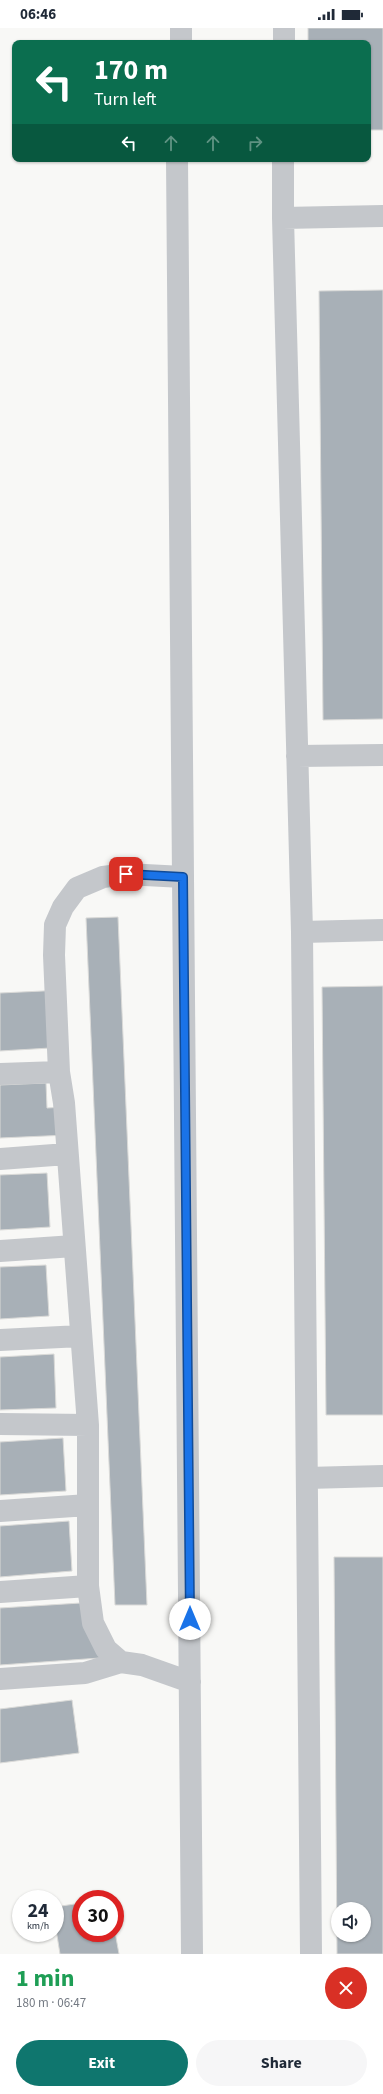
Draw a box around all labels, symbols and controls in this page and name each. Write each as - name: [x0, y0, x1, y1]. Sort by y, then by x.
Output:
- text: 06:46: [20, 4, 56, 25]
- text: 170 m: [94, 50, 168, 90]
- icon: left: [28, 56, 80, 108]
- text: Turn left: [94, 87, 156, 112]
- icon: left: [118, 132, 140, 154]
- icon: ahead: [160, 132, 182, 154]
- icon: ahead: [202, 132, 224, 154]
- icon: right: [244, 132, 266, 154]
- pin: [109, 857, 143, 891]
- icon: arrive: [115, 863, 137, 885]
- position arrow: [169, 1598, 211, 1640]
- speed limit sign: 30: [72, 1890, 124, 1942]
- text: 24: [27, 1897, 49, 1925]
- map controls: [331, 1902, 371, 1942]
- button: sound: [331, 1902, 371, 1942]
- text: km/h: [27, 1919, 49, 1933]
- text: 1 min: [16, 1961, 74, 1996]
- button: close: [325, 1967, 367, 2009]
- text: 180 m · 06:47: [16, 1994, 86, 2012]
- button: Exit: [16, 2040, 188, 2086]
- button: Share: [196, 2040, 367, 2086]

